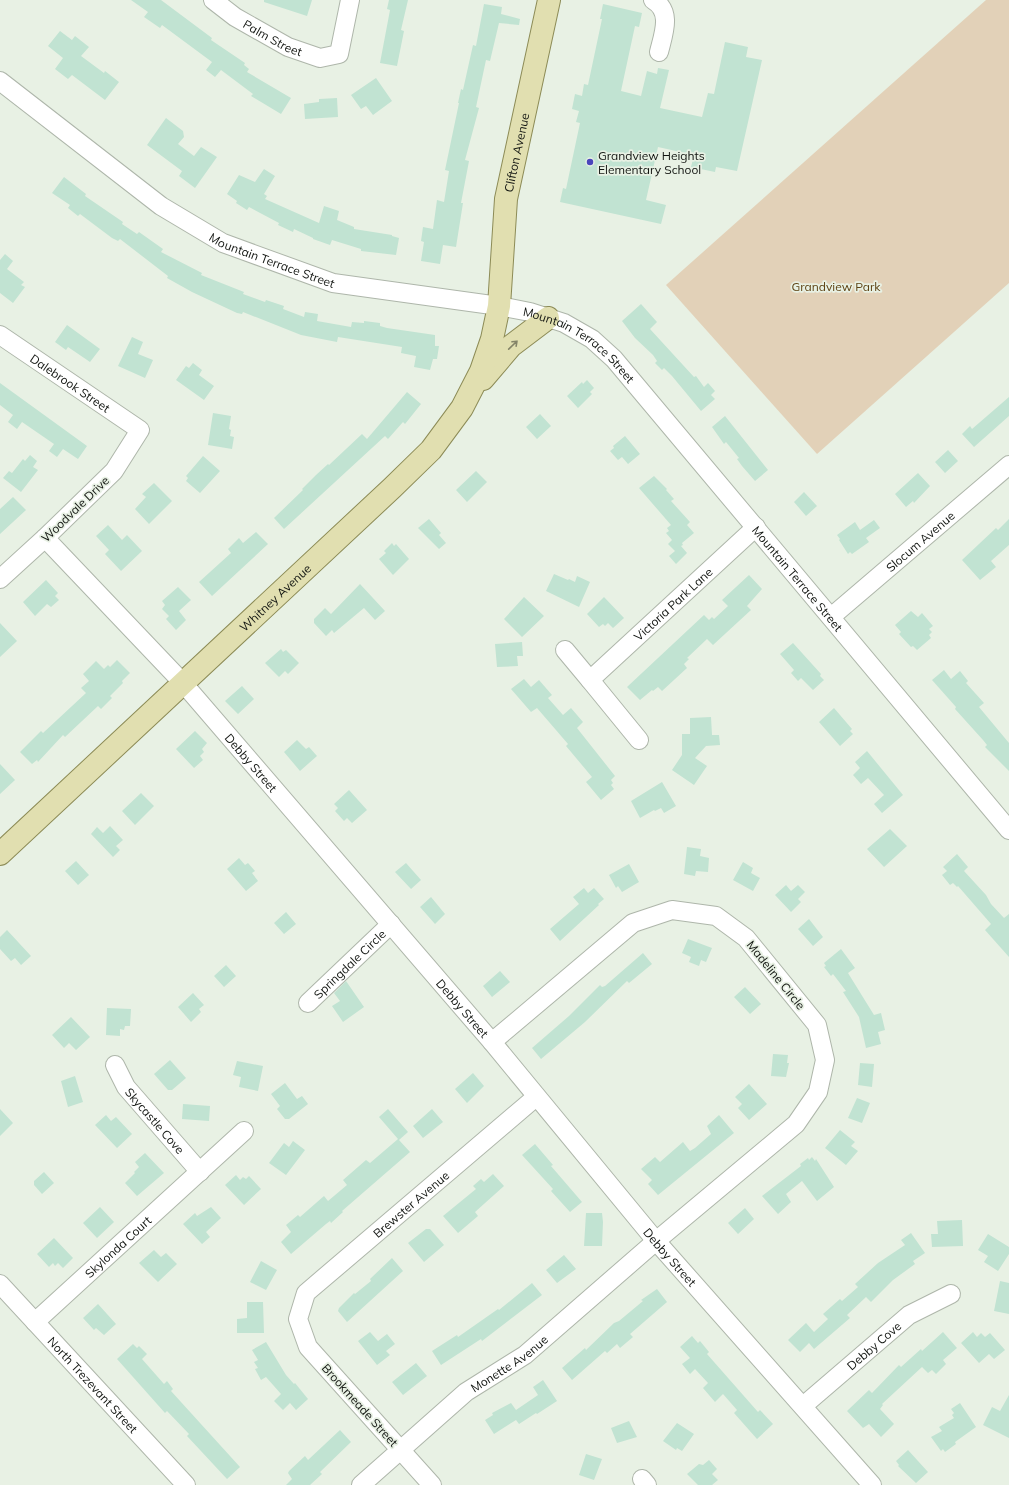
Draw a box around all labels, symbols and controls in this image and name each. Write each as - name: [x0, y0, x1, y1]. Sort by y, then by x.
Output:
- street label: Palm Street: [241, 16, 304, 59]
- street label: Clifton Avenue: [500, 111, 532, 193]
- place label: Grandview Heights Elementary School: [598, 148, 705, 177]
- marker: Grandview Heights Elementary School: [585, 157, 595, 167]
- street label: Mountain Terrace Street: [207, 229, 337, 291]
- park label: Grandview Park: [792, 279, 881, 294]
- street label: Mountain Terrace Street: [522, 303, 638, 386]
- one-way arrow: [508, 340, 518, 350]
- street label: Dalebrook Street: [28, 350, 113, 415]
- street label: Woodvale Drive: [38, 473, 112, 545]
- street label: Slocum Avenue: [883, 508, 957, 575]
- street label: Mountain Terrace Street: [749, 522, 846, 634]
- street label: Whitney Avenue: [236, 560, 314, 634]
- street label: Victoria Park Lane: [630, 564, 715, 644]
- street label: Debby Street: [222, 730, 281, 795]
- street label: Springdale Circle: [310, 926, 388, 1001]
- street label: Madeline Circle: [744, 938, 808, 1012]
- street label: Debby Street: [433, 976, 492, 1040]
- street label: Skycastle Cove: [122, 1084, 188, 1157]
- street label: Brewster Avenue: [370, 1167, 452, 1240]
- street label: Skylonda Court: [81, 1212, 154, 1281]
- street label: Debby Street: [641, 1225, 700, 1289]
- street label: Debby Cove: [843, 1318, 904, 1373]
- street label: Monette Avenue: [468, 1331, 551, 1395]
- street label: North Trezevant Street: [45, 1333, 141, 1436]
- street label: Brookmeade Street: [319, 1360, 401, 1450]

